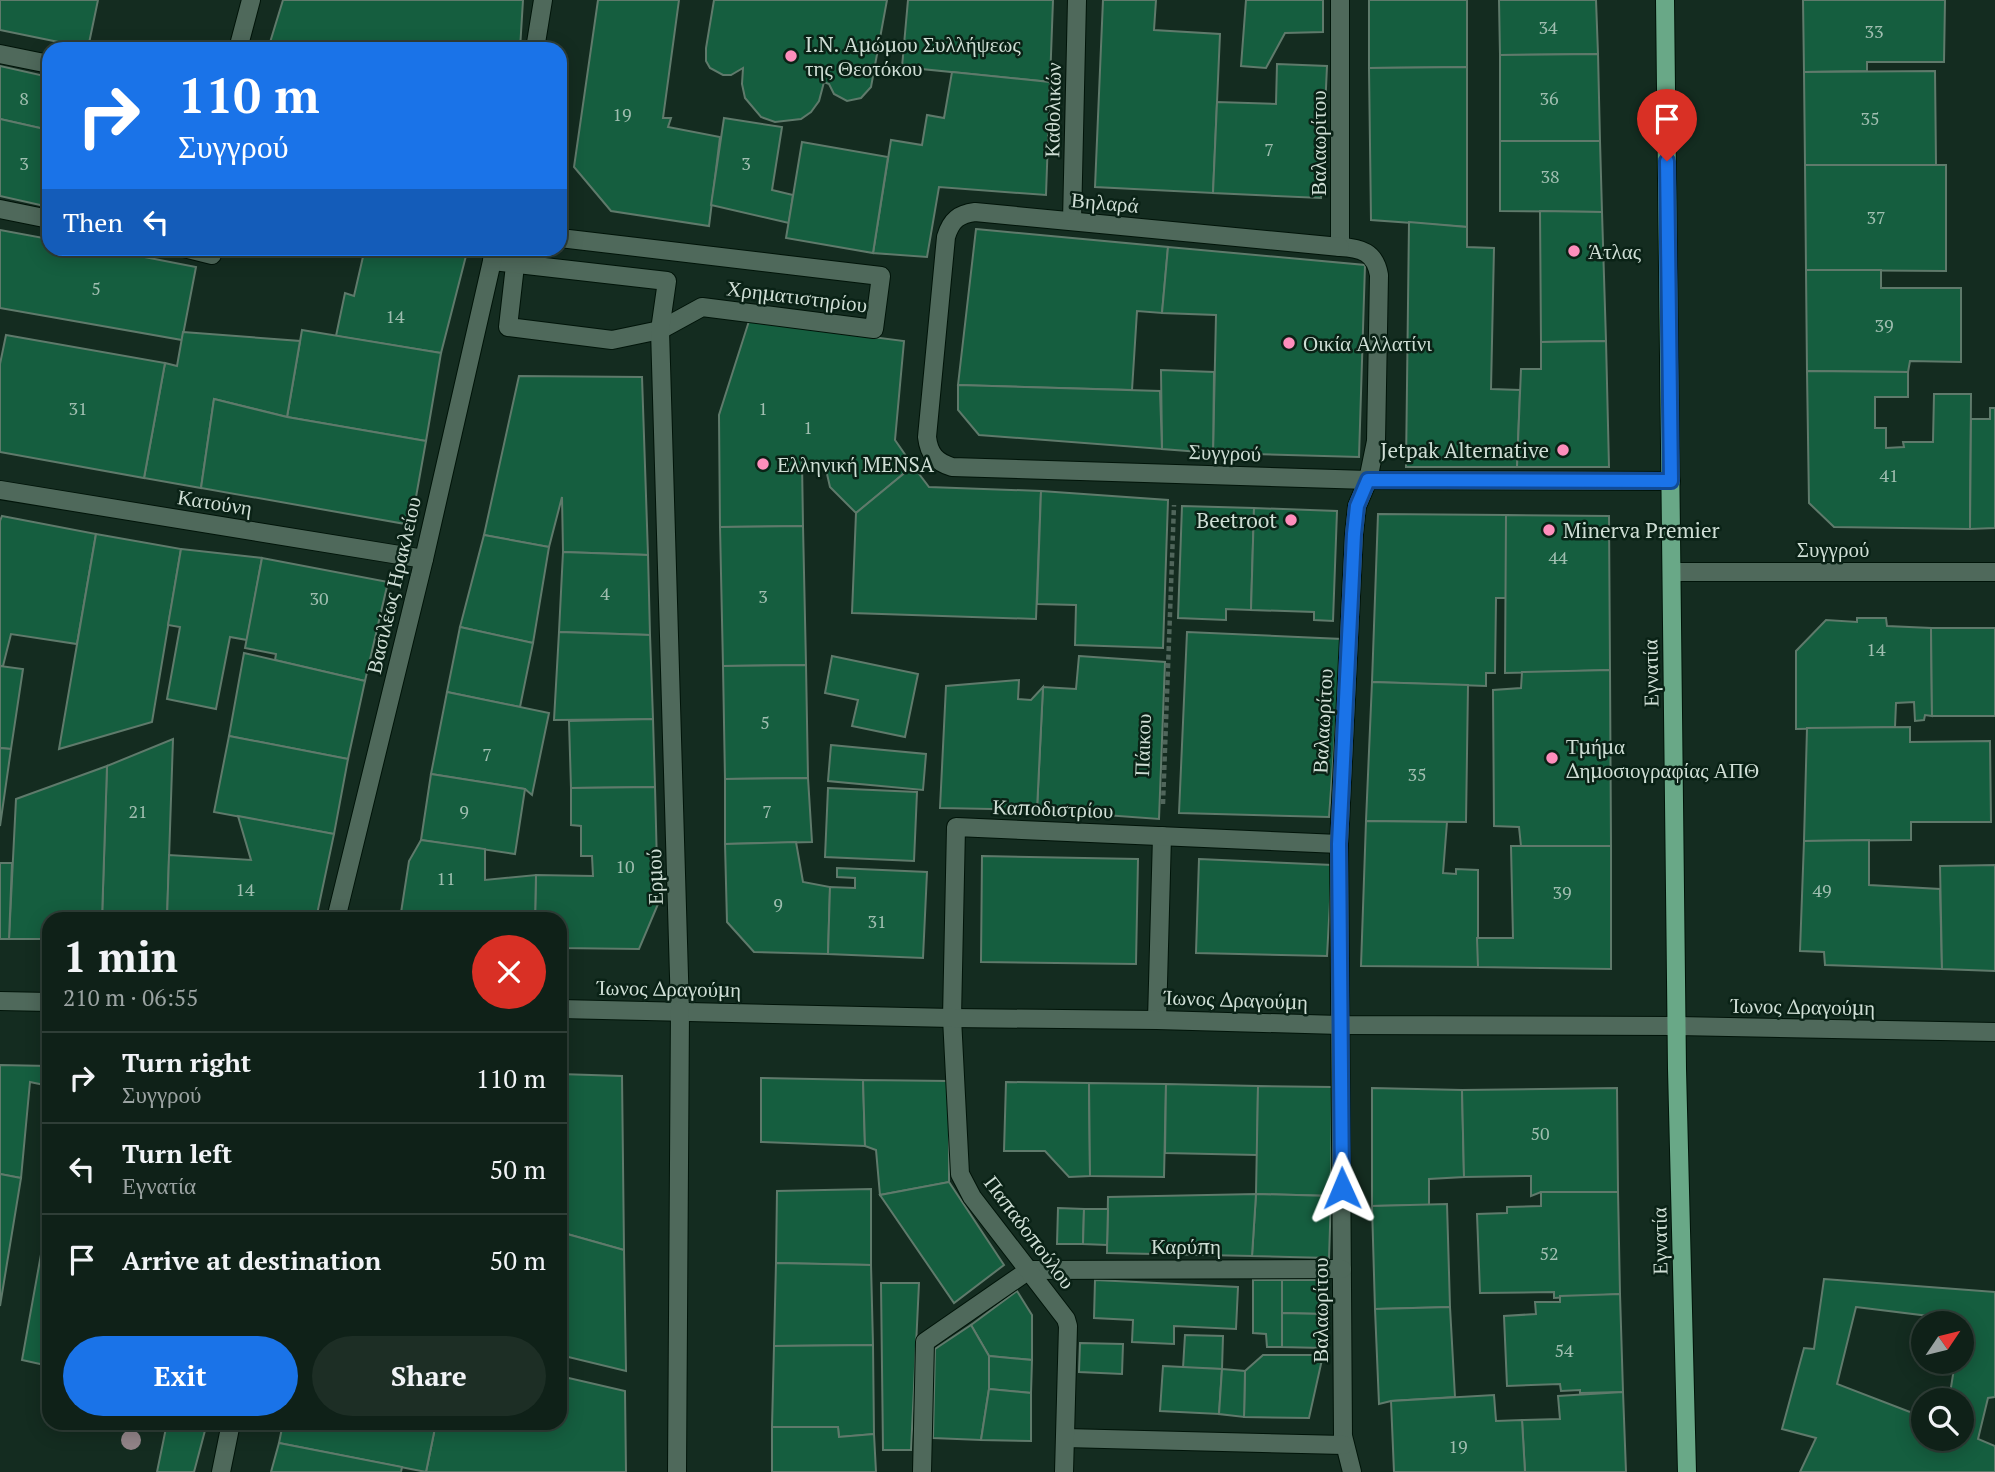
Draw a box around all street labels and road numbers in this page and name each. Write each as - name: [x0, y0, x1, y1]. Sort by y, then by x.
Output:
- street label: Καθολικών: [1037, 62, 1067, 158]
- street label: Βαλαωρίτου: [1304, 90, 1332, 196]
- street label: Βηλαρά: [1070, 185, 1140, 219]
- street label: Χρηματιστηρίου: [725, 273, 869, 319]
- street label: Συγγρού: [1188, 437, 1262, 467]
- street label: Κατούνη: [176, 482, 254, 522]
- street label: Βασιλέως Ηρακλείου: [359, 494, 427, 676]
- street label: Συγγρού: [1797, 535, 1869, 563]
- street label: Εγνατία: [1635, 639, 1665, 707]
- street label: Βαλαωρίτου: [1305, 668, 1339, 774]
- street label: Πάικου: [1127, 713, 1157, 777]
- street label: Καποδιστρίου: [992, 792, 1114, 824]
- street label: Ερμού: [639, 848, 669, 906]
- street label: Ίωνος Δραγούμη: [596, 973, 741, 1003]
- street label: Ίωνος Δραγούμη: [1162, 982, 1309, 1016]
- street label: Ίωνος Δραγούμη: [1730, 991, 1875, 1021]
- street label: Παπαδοπούλου: [978, 1170, 1082, 1294]
- street label: Εγνατία: [1644, 1207, 1674, 1275]
- street label: Καρύπη: [1151, 1232, 1221, 1260]
- street label: Βαλαωρίτου: [1306, 1257, 1334, 1363]

